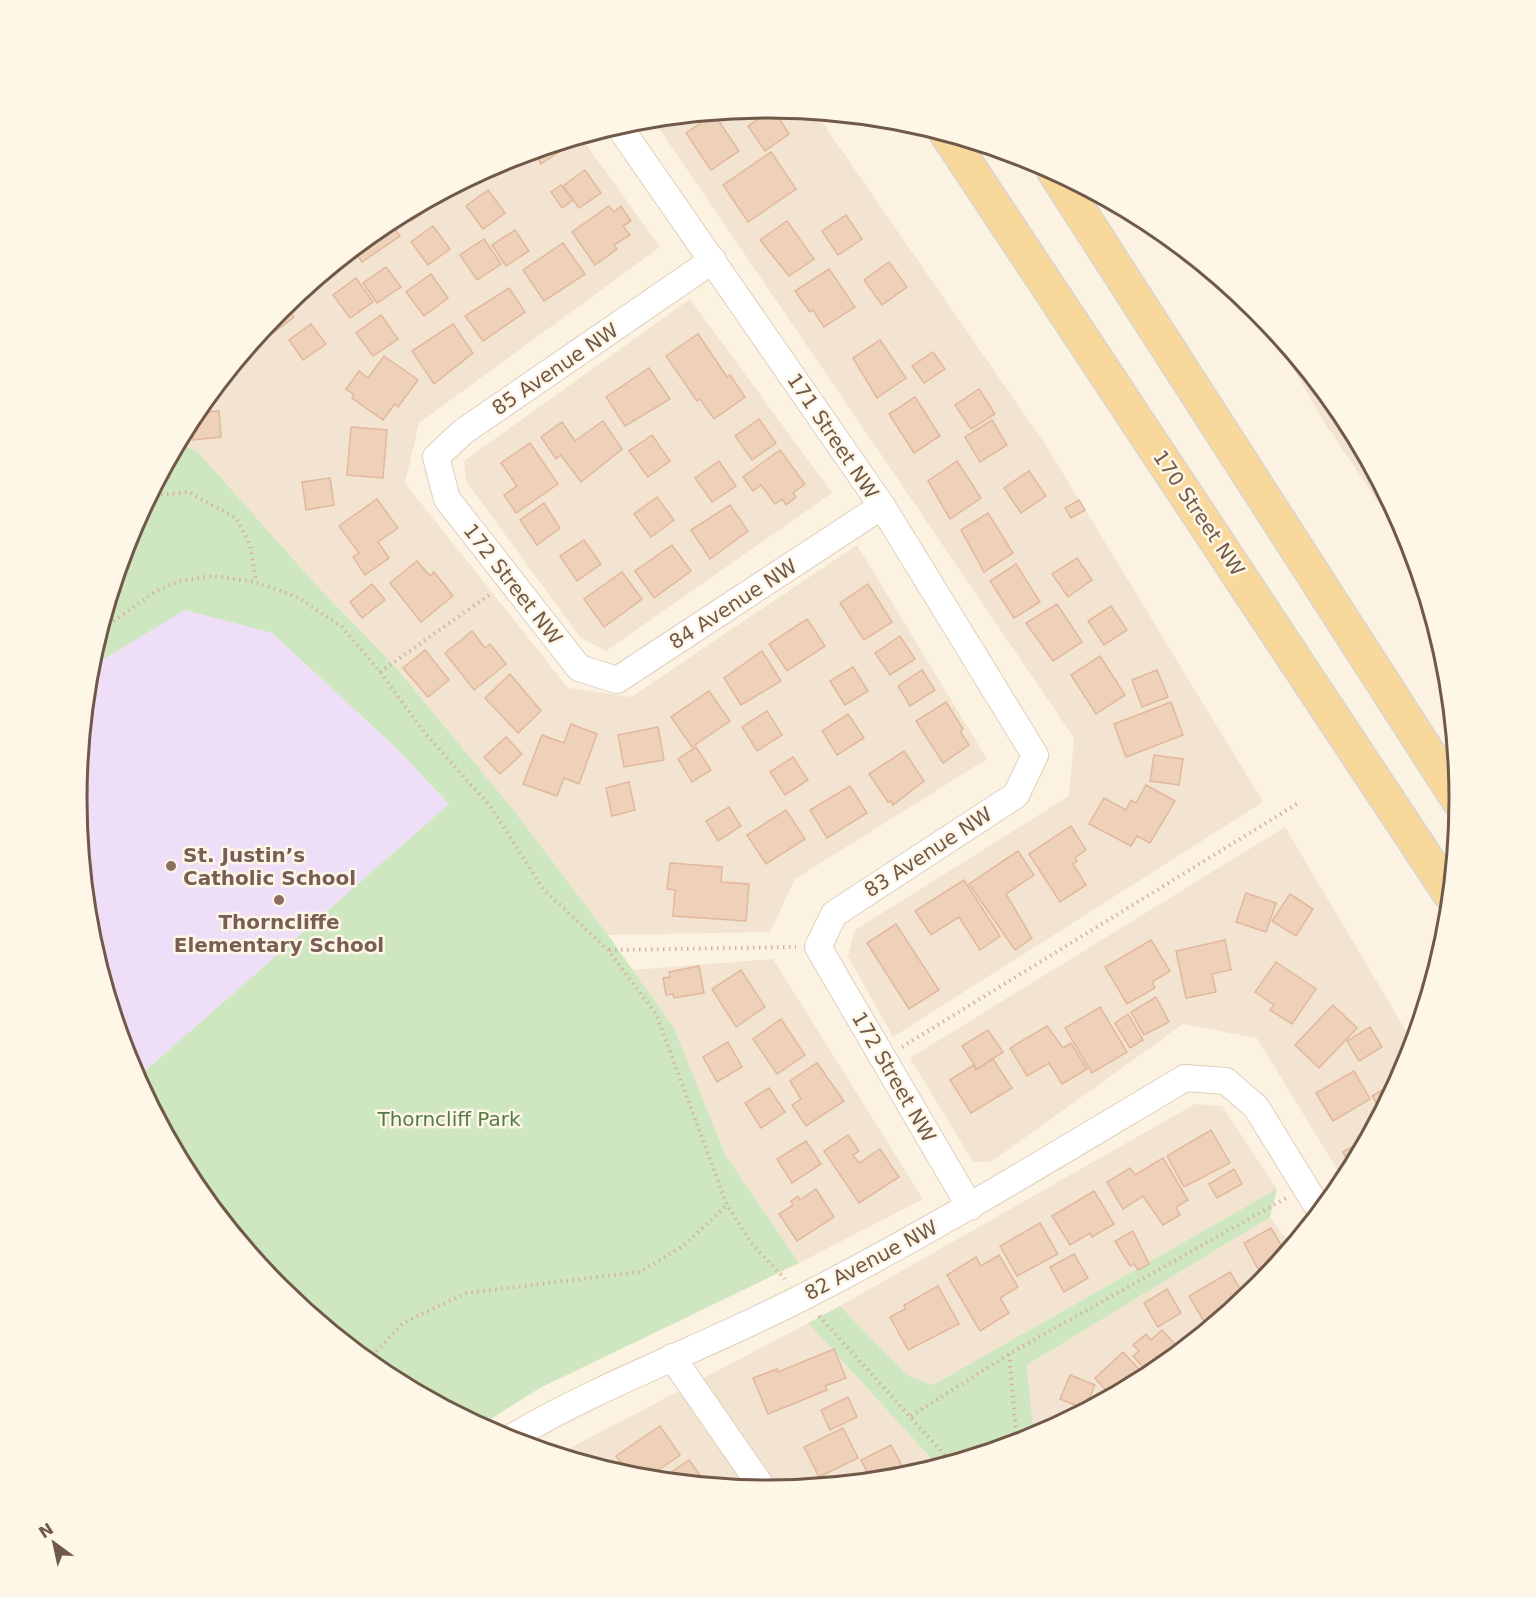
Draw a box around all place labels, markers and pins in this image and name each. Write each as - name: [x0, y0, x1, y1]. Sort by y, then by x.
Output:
- place label: St. Justin’s Catholic School: [183, 843, 356, 890]
- marker: St. Justin’s Catholic School: [164, 859, 178, 873]
- marker: Thorncliffe Elementary School: [272, 893, 286, 907]
- place label: Thorncliffe Elementary School: [174, 910, 384, 957]

